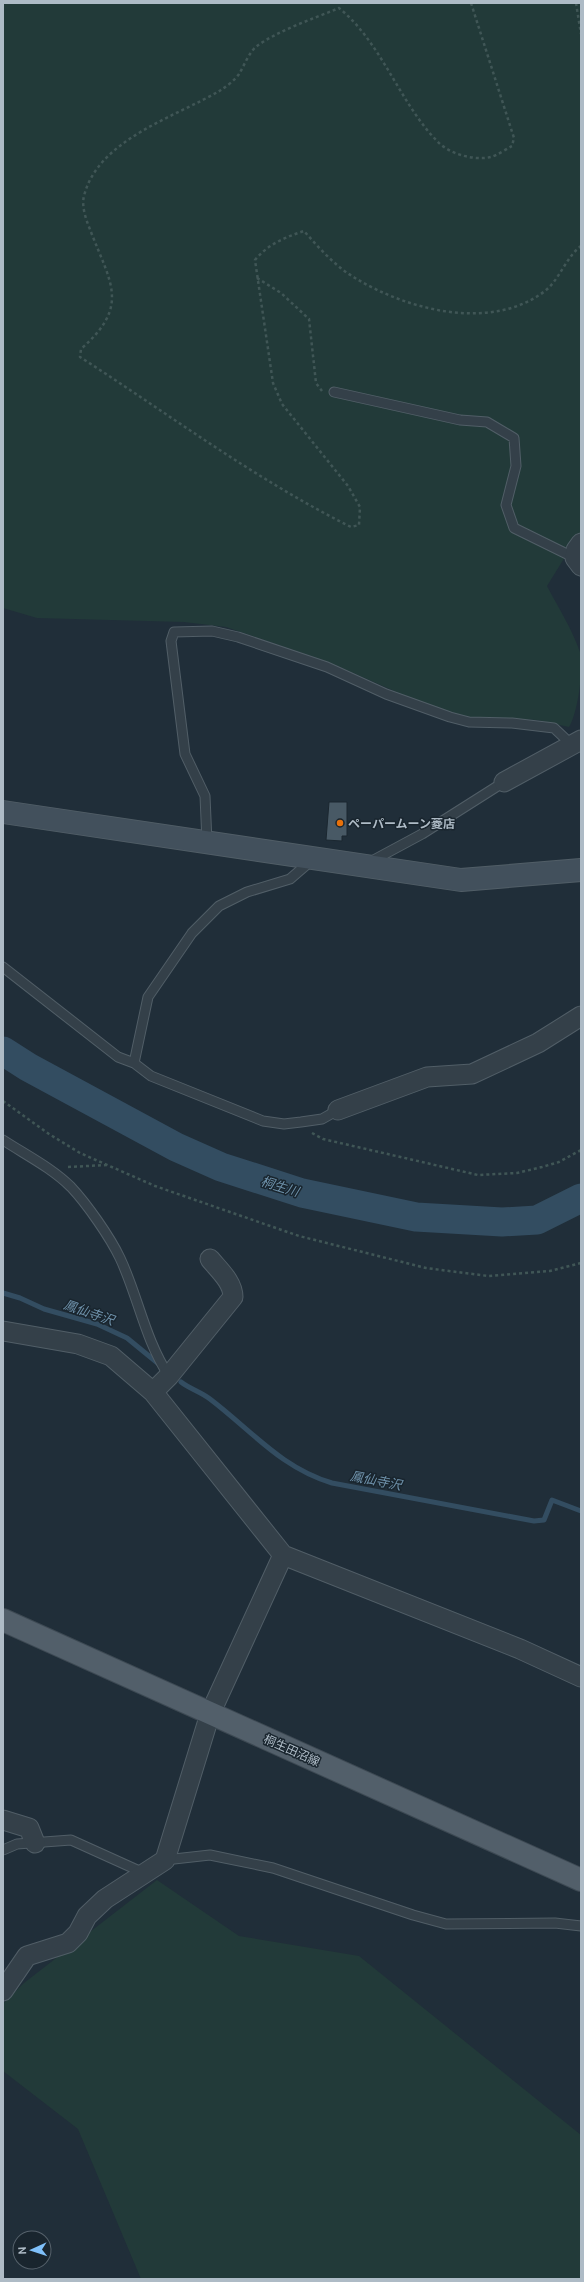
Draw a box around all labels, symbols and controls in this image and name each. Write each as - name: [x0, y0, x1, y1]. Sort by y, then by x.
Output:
- place label: ペーパームーン菱店: [348, 816, 455, 831]
- marker: ペーパームーン菱店: [335, 818, 345, 828]
- water label: 桐生川: [259, 1173, 303, 1200]
- water label: 鳳仙寺沢: [62, 1296, 118, 1329]
- water label: 鳳仙寺沢: [349, 1467, 405, 1493]
- street label: 桐生田沼線: [262, 1731, 322, 1769]
- north arrow: [12, 2230, 52, 2270]
- text: N: [15, 2246, 29, 2255]

